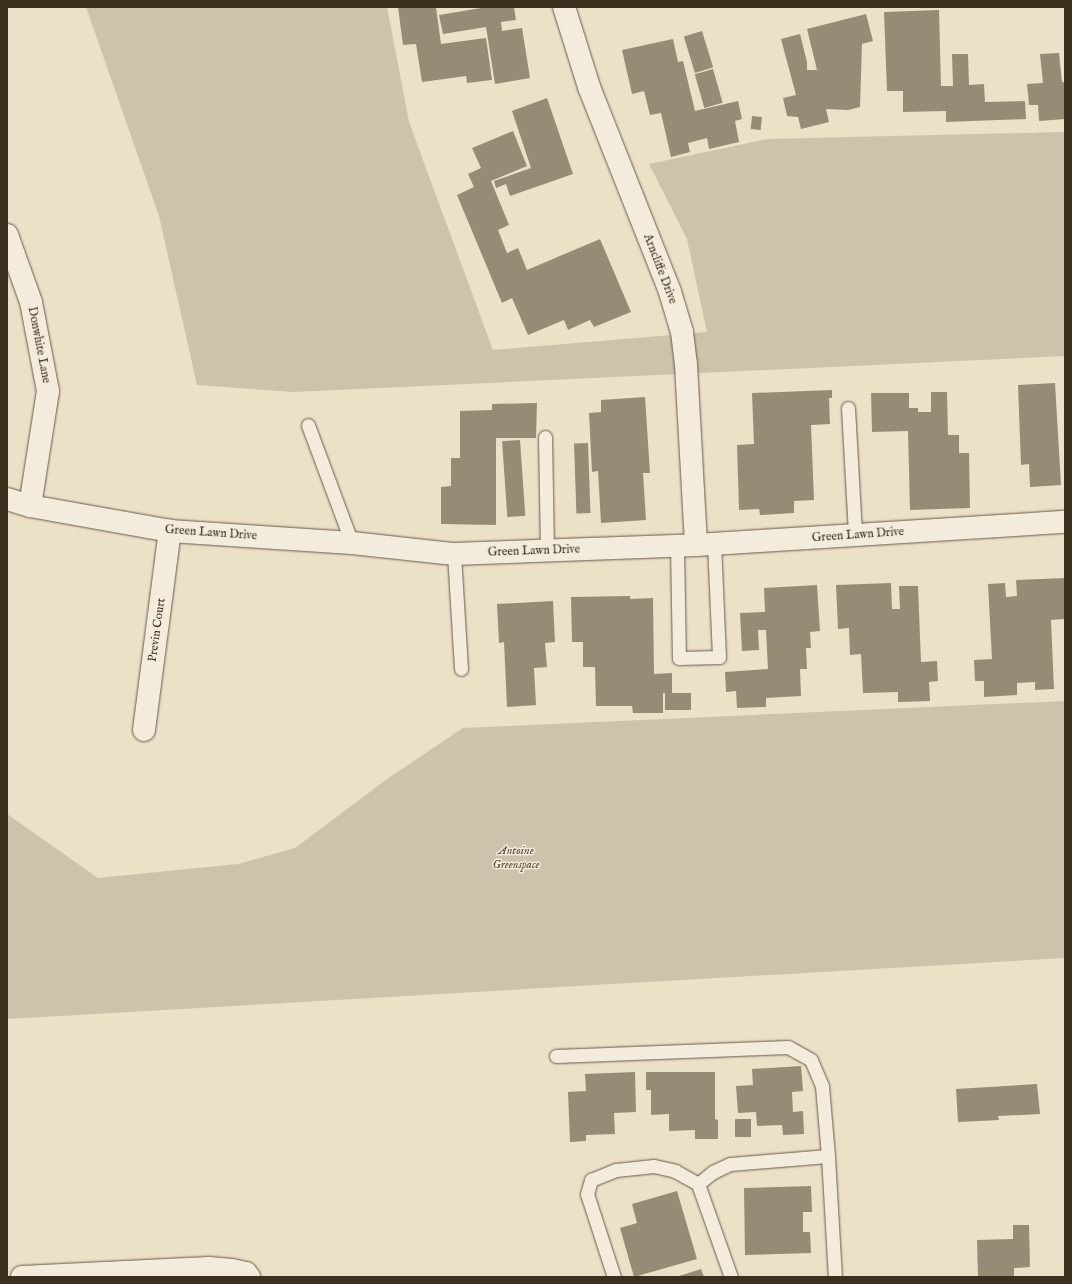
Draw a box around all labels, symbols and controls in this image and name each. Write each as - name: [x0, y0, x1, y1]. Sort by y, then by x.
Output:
- street label: Arncliffe Drive: [640, 232, 680, 306]
- street label: Donwhite Lane: [25, 306, 53, 384]
- street label: Green Lawn Drive: [164, 523, 258, 543]
- street label: Green Lawn Drive: [811, 525, 905, 545]
- street label: Green Lawn Drive: [488, 542, 580, 560]
- street label: Previn Court: [145, 597, 169, 663]
- park label: Antoine Greenspace: [492, 844, 540, 872]

